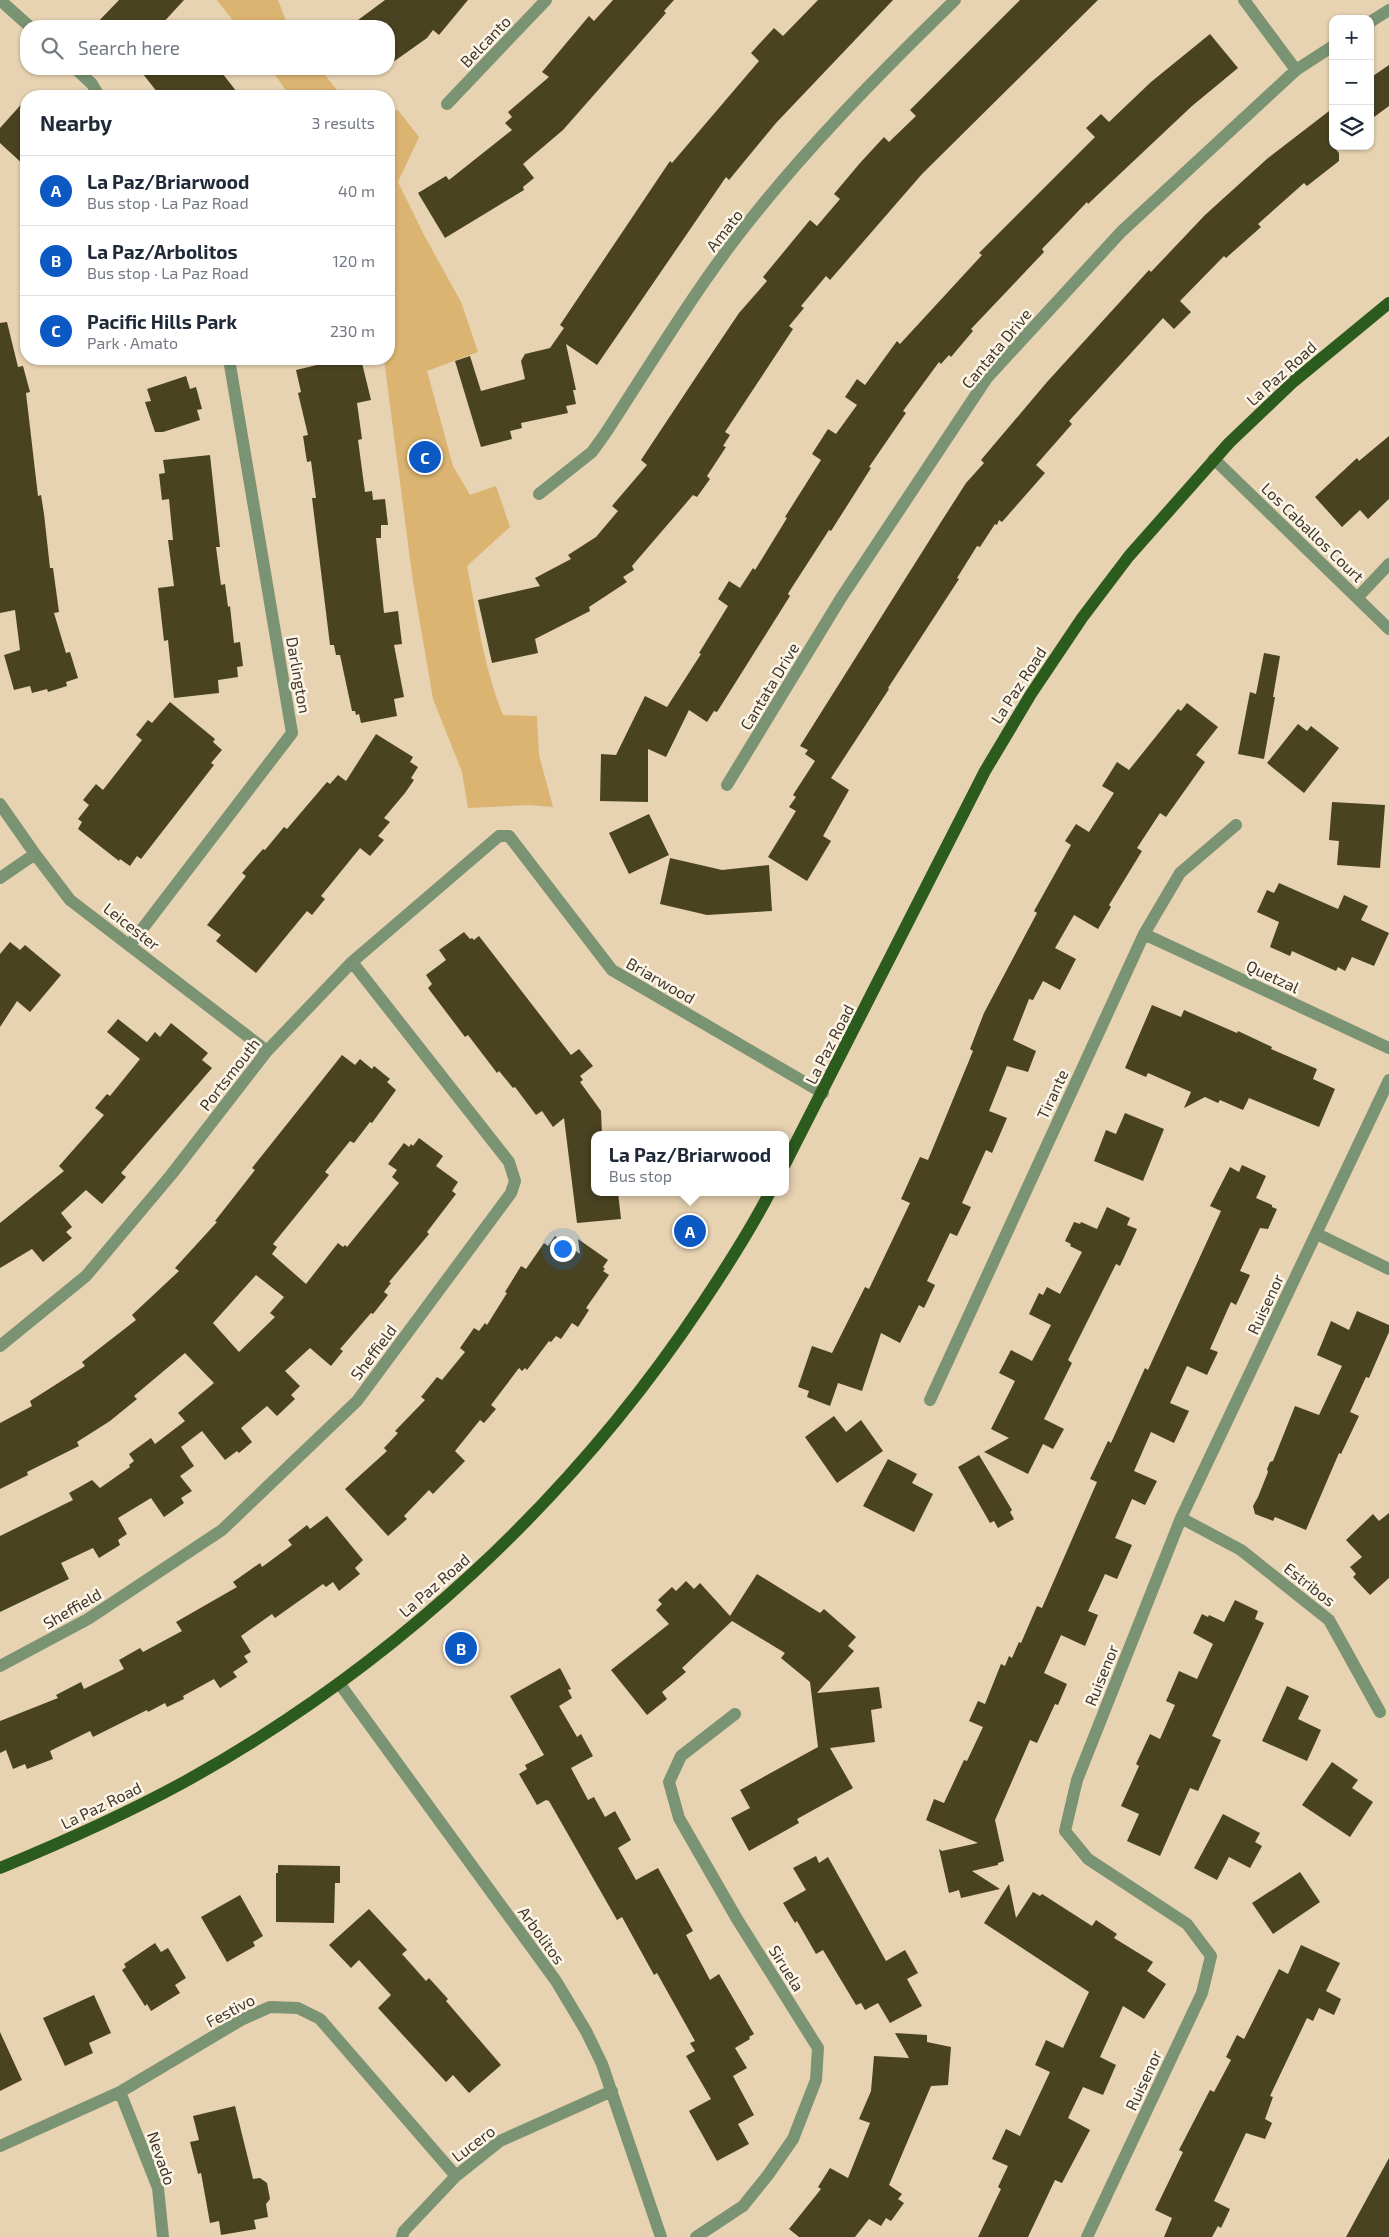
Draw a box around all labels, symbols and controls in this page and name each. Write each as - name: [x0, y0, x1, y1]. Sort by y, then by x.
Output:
- street label: Belcanto: [456, 11, 514, 71]
- map controls: [1329, 15, 1374, 150]
- button: +: [1329, 15, 1374, 60]
- search box: [20, 20, 395, 75]
- icon: search: [38, 34, 66, 62]
- text: Search here: [78, 36, 180, 59]
- button: −: [1329, 60, 1374, 105]
- button: layers: [1329, 105, 1374, 150]
- text: Nearby: [40, 110, 112, 135]
- text: 3 results: [312, 113, 375, 132]
- text: La Paz/Briarwood: [87, 170, 249, 193]
- text: A: [51, 181, 61, 200]
- text: 40 m: [338, 181, 375, 200]
- text: Bus stop · La Paz Road: [87, 193, 249, 212]
- street label: Amato: [702, 205, 746, 255]
- text: La Paz/Arbolitos: [87, 240, 238, 263]
- text: B: [51, 251, 61, 270]
- text: 120 m: [332, 251, 375, 270]
- text: Bus stop · La Paz Road: [87, 263, 249, 282]
- street label: Cantata Drive: [957, 304, 1035, 392]
- text: Pacific Hills Park: [87, 310, 237, 333]
- text: C: [51, 321, 61, 340]
- text: 230 m: [330, 321, 375, 340]
- text: Park · Amato: [87, 333, 178, 352]
- street label: La Paz Road: [1242, 337, 1320, 409]
- pin: C: [409, 438, 441, 476]
- street label: Los Caballos Court: [1258, 478, 1368, 586]
- street label: Darlington: [283, 635, 315, 715]
- street label: Cantata Drive: [735, 639, 803, 733]
- street label: La Paz Road: [986, 643, 1050, 727]
- street label: Leicester: [100, 898, 164, 954]
- street label: Briarwood: [623, 953, 699, 1007]
- street label: Quetzal: [1243, 956, 1303, 997]
- street label: La Paz Road: [801, 1001, 857, 1087]
- street label: Portsmouth: [195, 1034, 263, 1114]
- street label: Tirante: [1032, 1066, 1072, 1122]
- popup: [591, 1131, 789, 1196]
- text: La Paz/Briarwood: [609, 1143, 771, 1166]
- text: Bus stop: [609, 1166, 672, 1185]
- pin: A: [674, 1212, 706, 1250]
- your location: [550, 1236, 576, 1262]
- street label: Ruisenor: [1243, 1270, 1287, 1337]
- street label: Sheffield: [346, 1321, 400, 1383]
- street label: La Paz Road: [395, 1549, 473, 1621]
- street label: Estribos: [1281, 1558, 1339, 1610]
- street label: Sheffield: [39, 1584, 105, 1632]
- pin: B: [445, 1629, 477, 1667]
- street label: Ruisenor: [1080, 1641, 1122, 1708]
- street label: La Paz Road: [58, 1777, 144, 1833]
- street label: Arbolitos: [515, 1902, 569, 1968]
- street label: Siruela: [766, 1942, 808, 1994]
- street label: Festivo: [202, 1989, 258, 2031]
- street label: Ruisenor: [1121, 2046, 1165, 2113]
- street label: Lucero: [448, 2121, 498, 2165]
- street label: Nevado: [144, 2129, 180, 2187]

